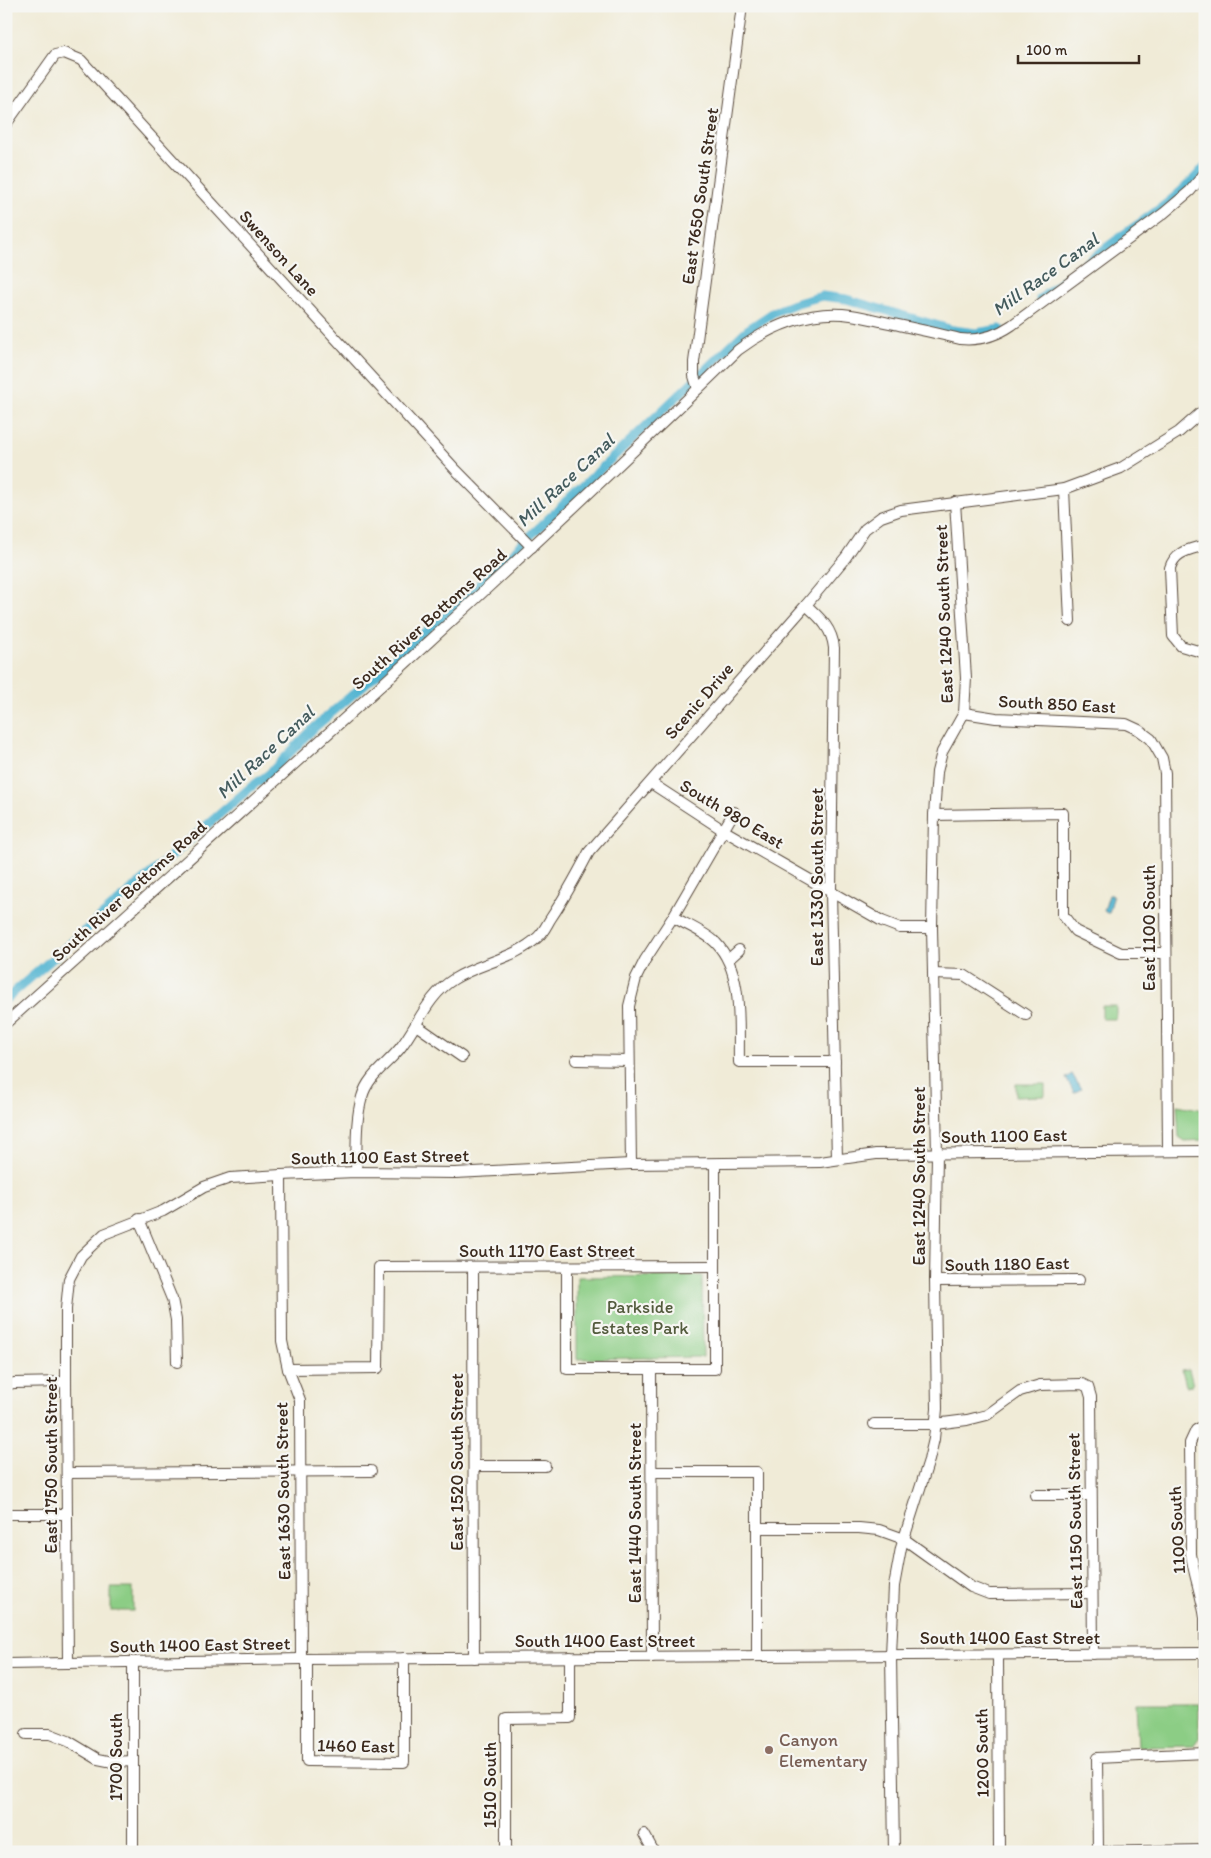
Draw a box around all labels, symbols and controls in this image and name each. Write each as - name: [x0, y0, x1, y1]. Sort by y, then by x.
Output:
- scale bar: [1018, 32, 1140, 64]
- text: 100 m: [1026, 41, 1068, 59]
- street label: East 7650 South Street: [677, 106, 723, 286]
- street label: Swenson Lane: [234, 205, 324, 301]
- water label: Mill Race Canal: [988, 227, 1104, 321]
- water label: Mill Race Canal: [511, 428, 620, 532]
- street label: East 1240 South Street: [930, 524, 958, 704]
- street label: South River Bottoms Road: [347, 543, 511, 695]
- street label: Scenic Drive: [660, 658, 738, 744]
- street label: South 850 East: [998, 690, 1117, 718]
- water label: Mill Race Canal: [211, 700, 320, 804]
- street label: South 980 East: [676, 774, 788, 854]
- street label: East 1330 South Street: [806, 788, 828, 966]
- street label: South River Bottoms Road: [47, 815, 211, 967]
- street label: East 1100 South: [1138, 865, 1160, 991]
- street label: East 1240 South Street: [908, 1086, 930, 1265]
- street label: South 1100 East: [941, 1124, 1068, 1148]
- street label: South 1100 East Street: [291, 1144, 470, 1170]
- street label: South 1170 East Street: [459, 1240, 635, 1262]
- street label: South 1180 East: [944, 1252, 1070, 1276]
- park label: Parkside Estates Park: [591, 1296, 689, 1339]
- street label: East 1520 South Street: [446, 1373, 468, 1551]
- street label: East 1750 South Street: [40, 1376, 62, 1554]
- street label: East 1630 South Street: [270, 1402, 296, 1580]
- street label: East 1440 South Street: [624, 1423, 646, 1603]
- street label: East 1150 South Street: [1062, 1432, 1088, 1609]
- street label: 1100 South: [1164, 1485, 1190, 1575]
- street label: South 1400 East Street: [920, 1627, 1101, 1649]
- street label: South 1400 East Street: [515, 1630, 696, 1652]
- street label: South 1400 East Street: [110, 1632, 291, 1658]
- street label: 1200 South: [970, 1708, 994, 1798]
- street label: 1700 South: [105, 1713, 127, 1801]
- place label: Canyon Elementary: [779, 1729, 868, 1772]
- street label: 1460 East: [317, 1734, 395, 1758]
- street label: 1510 South: [479, 1742, 501, 1828]
- marker: Canyon Elementary: [763, 1744, 775, 1756]

